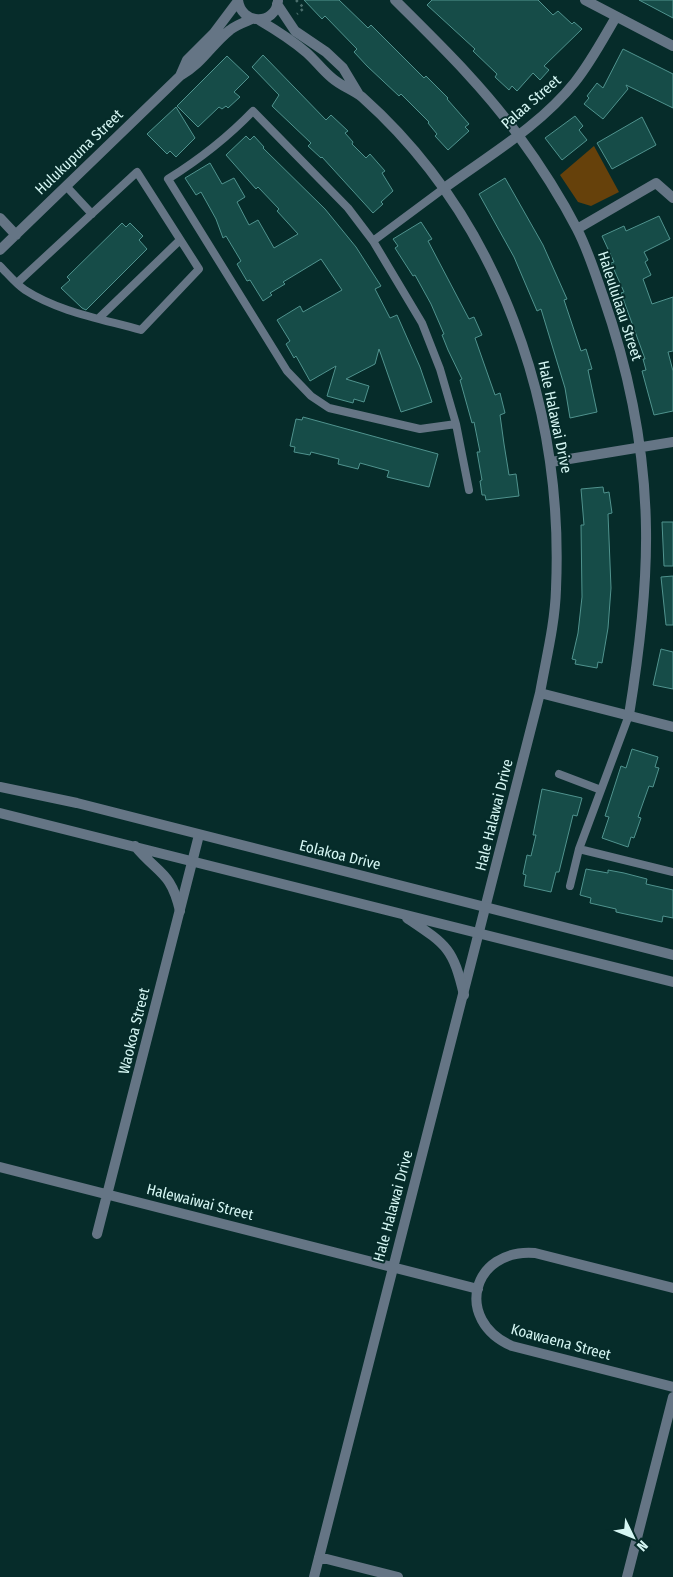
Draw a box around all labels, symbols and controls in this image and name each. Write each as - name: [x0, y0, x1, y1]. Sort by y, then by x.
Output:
- street label: Palaa Street: [497, 71, 565, 133]
- street label: Hulukupuna Street: [31, 106, 127, 198]
- street label: Haleululaau Street: [594, 249, 646, 363]
- street label: Hale Halawai Drive: [534, 359, 576, 475]
- street label: Hale Halawai Drive: [471, 757, 517, 873]
- street label: Eolakoa Drive: [298, 836, 382, 874]
- street label: Waokoa Street: [115, 986, 153, 1076]
- street label: Hale Halawai Drive: [369, 1148, 417, 1264]
- street label: Halewaiwai Street: [145, 1180, 255, 1224]
- street label: Koawaena Street: [509, 1320, 613, 1364]
- north arrow: [608, 1512, 658, 1562]
- text: N: [633, 1537, 651, 1554]

